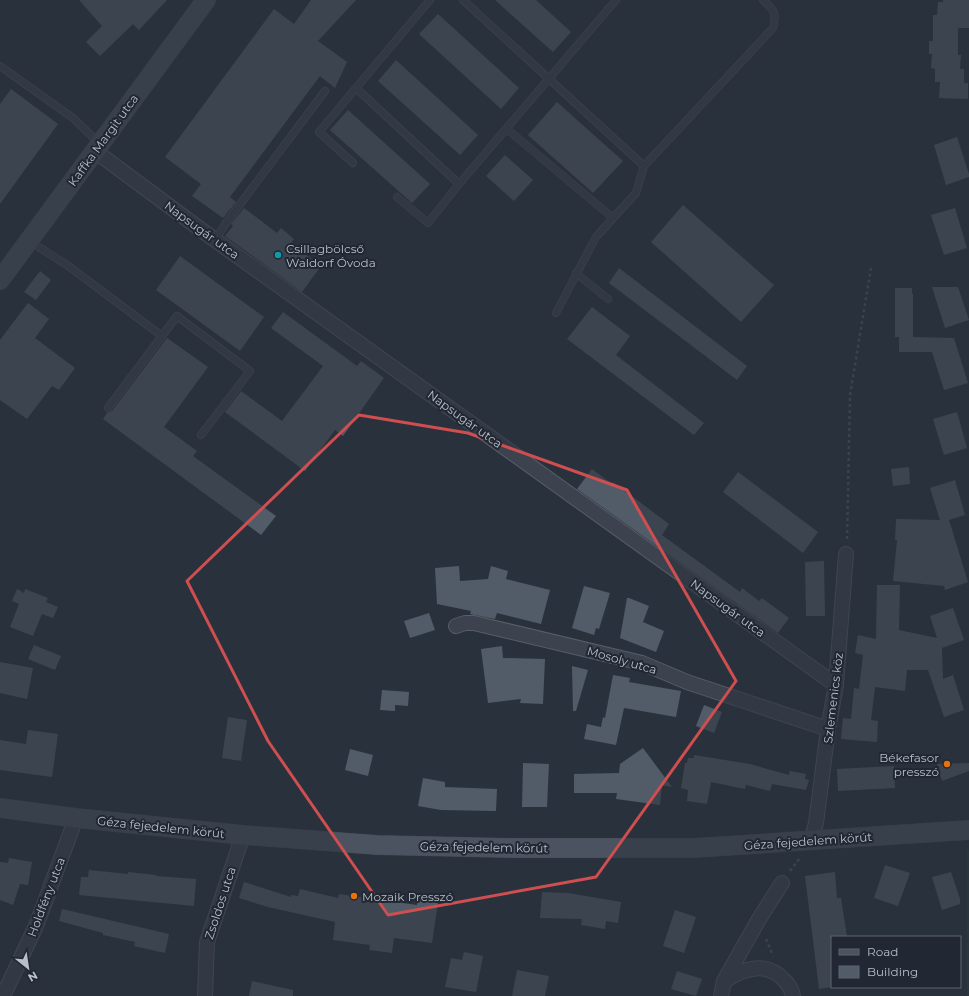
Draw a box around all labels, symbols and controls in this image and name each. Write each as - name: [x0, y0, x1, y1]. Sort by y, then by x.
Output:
- street label: Kaffka Margit utca: [65, 91, 141, 189]
- street label: Napsugár utca: [162, 198, 242, 262]
- place label: Csillagbölcső Waldorf Óvoda: [286, 241, 376, 270]
- marker: Csillagbölcső Waldorf Óvoda: [273, 250, 283, 260]
- street label: Napsugár utca: [425, 387, 505, 451]
- street label: Napsugár utca: [688, 576, 768, 640]
- street label: Mosoly utca: [585, 643, 659, 677]
- street label: Szlemenics köz: [820, 652, 846, 744]
- place label: Békefasor presszó: [879, 750, 939, 779]
- marker: Békefasor presszó: [942, 759, 952, 769]
- street label: Géza fejedelem körút: [96, 813, 226, 841]
- street label: Géza fejedelem körút: [743, 829, 873, 853]
- street label: Géza fejedelem körút: [420, 838, 548, 856]
- street label: Holdfény utca: [24, 855, 68, 939]
- street label: Zsoldos utca: [201, 865, 239, 941]
- place label: Mozaik Presszó: [362, 889, 453, 904]
- marker: Mozaik Presszó: [349, 891, 359, 901]
- legend: [831, 936, 961, 988]
- text: Road: [867, 944, 898, 959]
- north arrow: [8, 948, 48, 988]
- text: Building: [867, 964, 918, 979]
- text: N: [26, 968, 40, 985]

